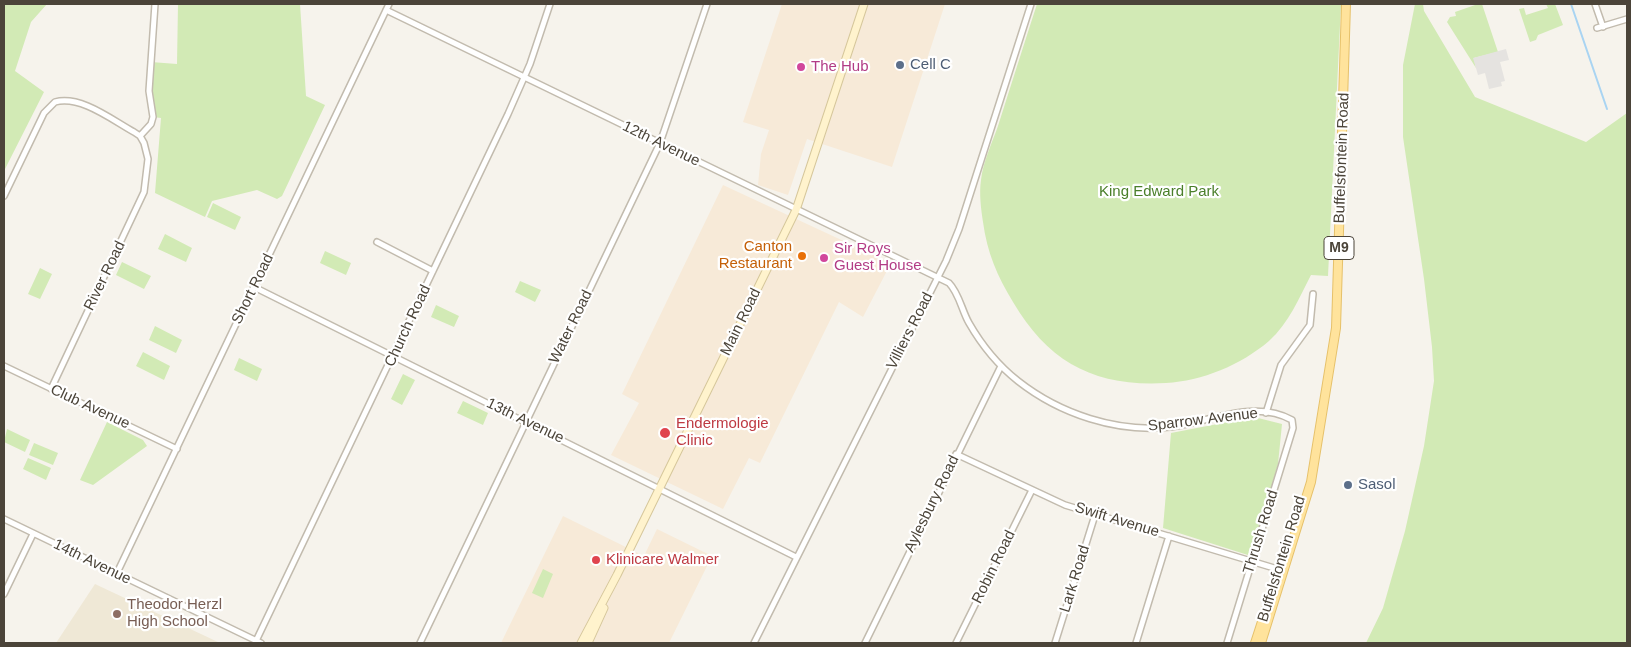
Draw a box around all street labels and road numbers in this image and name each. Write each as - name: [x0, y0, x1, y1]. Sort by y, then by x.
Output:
- street label: Buffelsfontein Road: [1331, 92, 1353, 224]
- street label: 12th Avenue: [619, 118, 703, 170]
- road number: M9: [1324, 237, 1354, 260]
- street label: River Road: [80, 238, 130, 314]
- street label: Short Road: [228, 251, 278, 327]
- street label: Church Road: [381, 282, 435, 370]
- street label: Main Road: [717, 285, 765, 359]
- street label: Water Road: [545, 287, 597, 367]
- street label: Villiers Road: [883, 290, 937, 372]
- street label: Club Avenue: [47, 381, 133, 433]
- street label: 13th Avenue: [483, 395, 567, 447]
- street label: Sparrow Avenue: [1147, 404, 1259, 436]
- street label: Aylesbury Road: [901, 453, 963, 555]
- street label: Thrush Road: [1240, 488, 1282, 576]
- street label: Buffelsfontein Road: [1254, 494, 1310, 624]
- street label: Swift Avenue: [1073, 499, 1161, 541]
- street label: Robin Road: [969, 527, 1019, 607]
- street label: 14th Avenue: [50, 536, 134, 588]
- street label: Lark Road: [1056, 543, 1094, 615]

